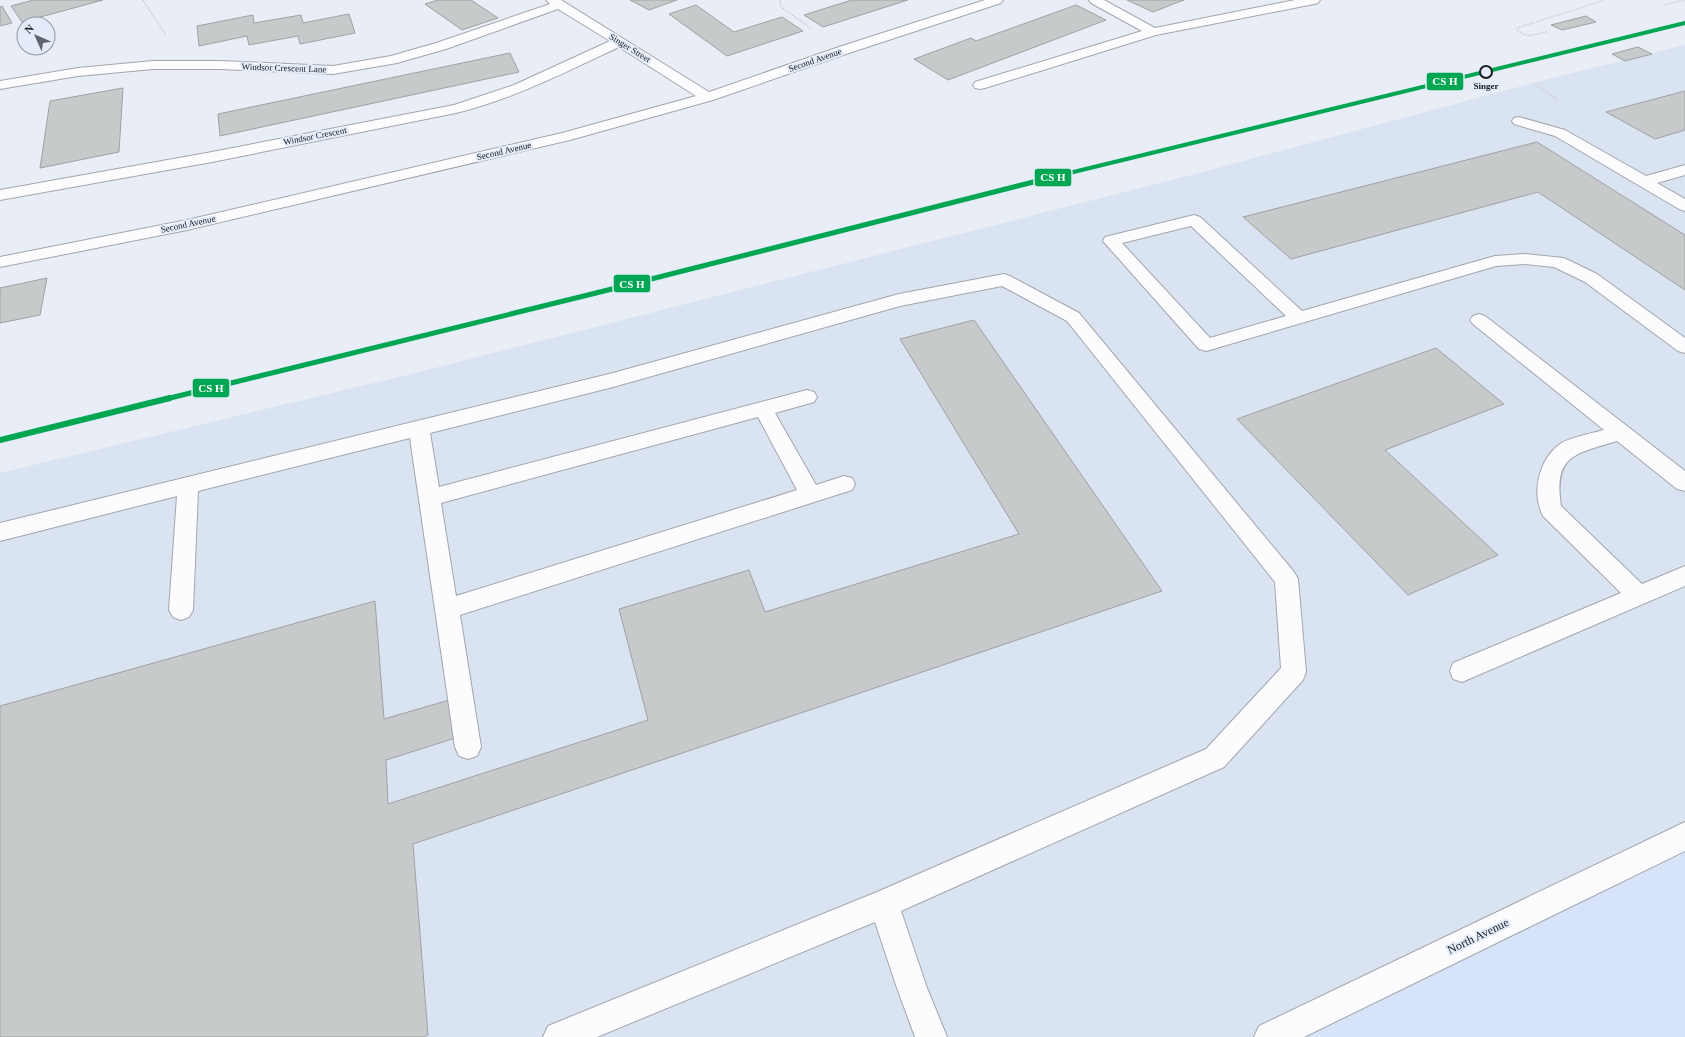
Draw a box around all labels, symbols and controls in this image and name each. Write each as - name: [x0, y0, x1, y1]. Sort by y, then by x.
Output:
- north arrow: [16, 16, 56, 56]
- text: N: [22, 22, 36, 36]
- street label: Singer Street: [608, 31, 653, 65]
- street label: Second Avenue: [787, 46, 843, 74]
- street label: Windsor Crescent Lane: [242, 62, 326, 74]
- marker: Singer: [1479, 65, 1493, 79]
- line badge: CS H: [1426, 72, 1464, 91]
- text: CS H: [1432, 75, 1458, 87]
- place label: Singer: [1473, 81, 1499, 91]
- street label: Windsor Crescent: [282, 125, 348, 147]
- street label: Second Avenue: [476, 140, 532, 162]
- line badge: CS H: [1034, 168, 1072, 187]
- text: CS H: [1040, 171, 1066, 183]
- street label: Second Avenue: [160, 213, 216, 235]
- line badge: CS H: [613, 274, 651, 293]
- text: CS H: [619, 278, 645, 290]
- line badge: CS H: [192, 378, 230, 398]
- text: CS H: [198, 382, 224, 394]
- street label: North Avenue: [1445, 915, 1511, 957]

